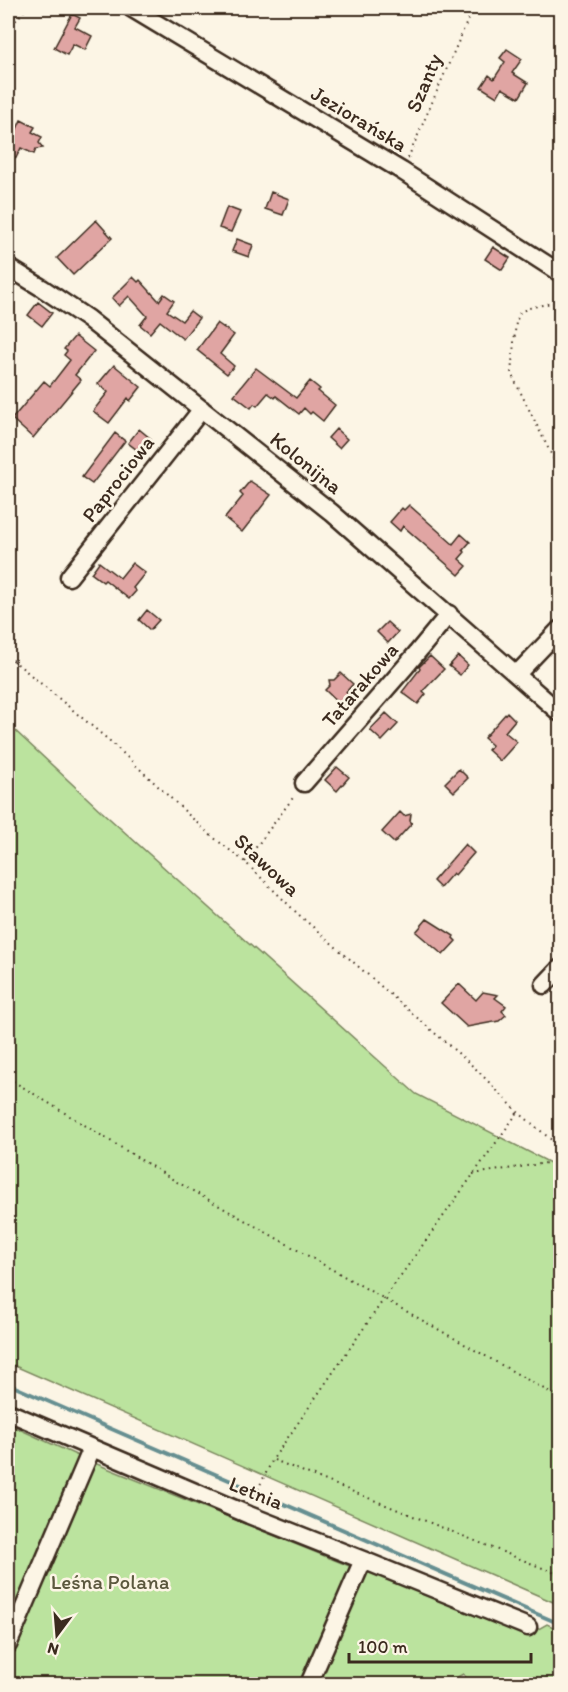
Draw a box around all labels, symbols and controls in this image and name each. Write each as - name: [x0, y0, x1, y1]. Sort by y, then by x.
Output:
- street label: Szanty: [400, 50, 447, 116]
- street label: Jeziorańska: [307, 80, 412, 157]
- street label: Kolonijna: [265, 426, 347, 499]
- street label: Paprociowa: [76, 431, 159, 527]
- street label: Tatarakowa: [316, 637, 403, 732]
- street label: Stawowa: [229, 828, 305, 901]
- street label: Letnia: [226, 1470, 287, 1515]
- park label: Leśna Polana: [51, 1569, 169, 1594]
- north arrow: [27, 1605, 87, 1665]
- scale bar: [349, 1626, 530, 1664]
- text: 100 m: [358, 1636, 408, 1658]
- text: N: [45, 1638, 61, 1660]

